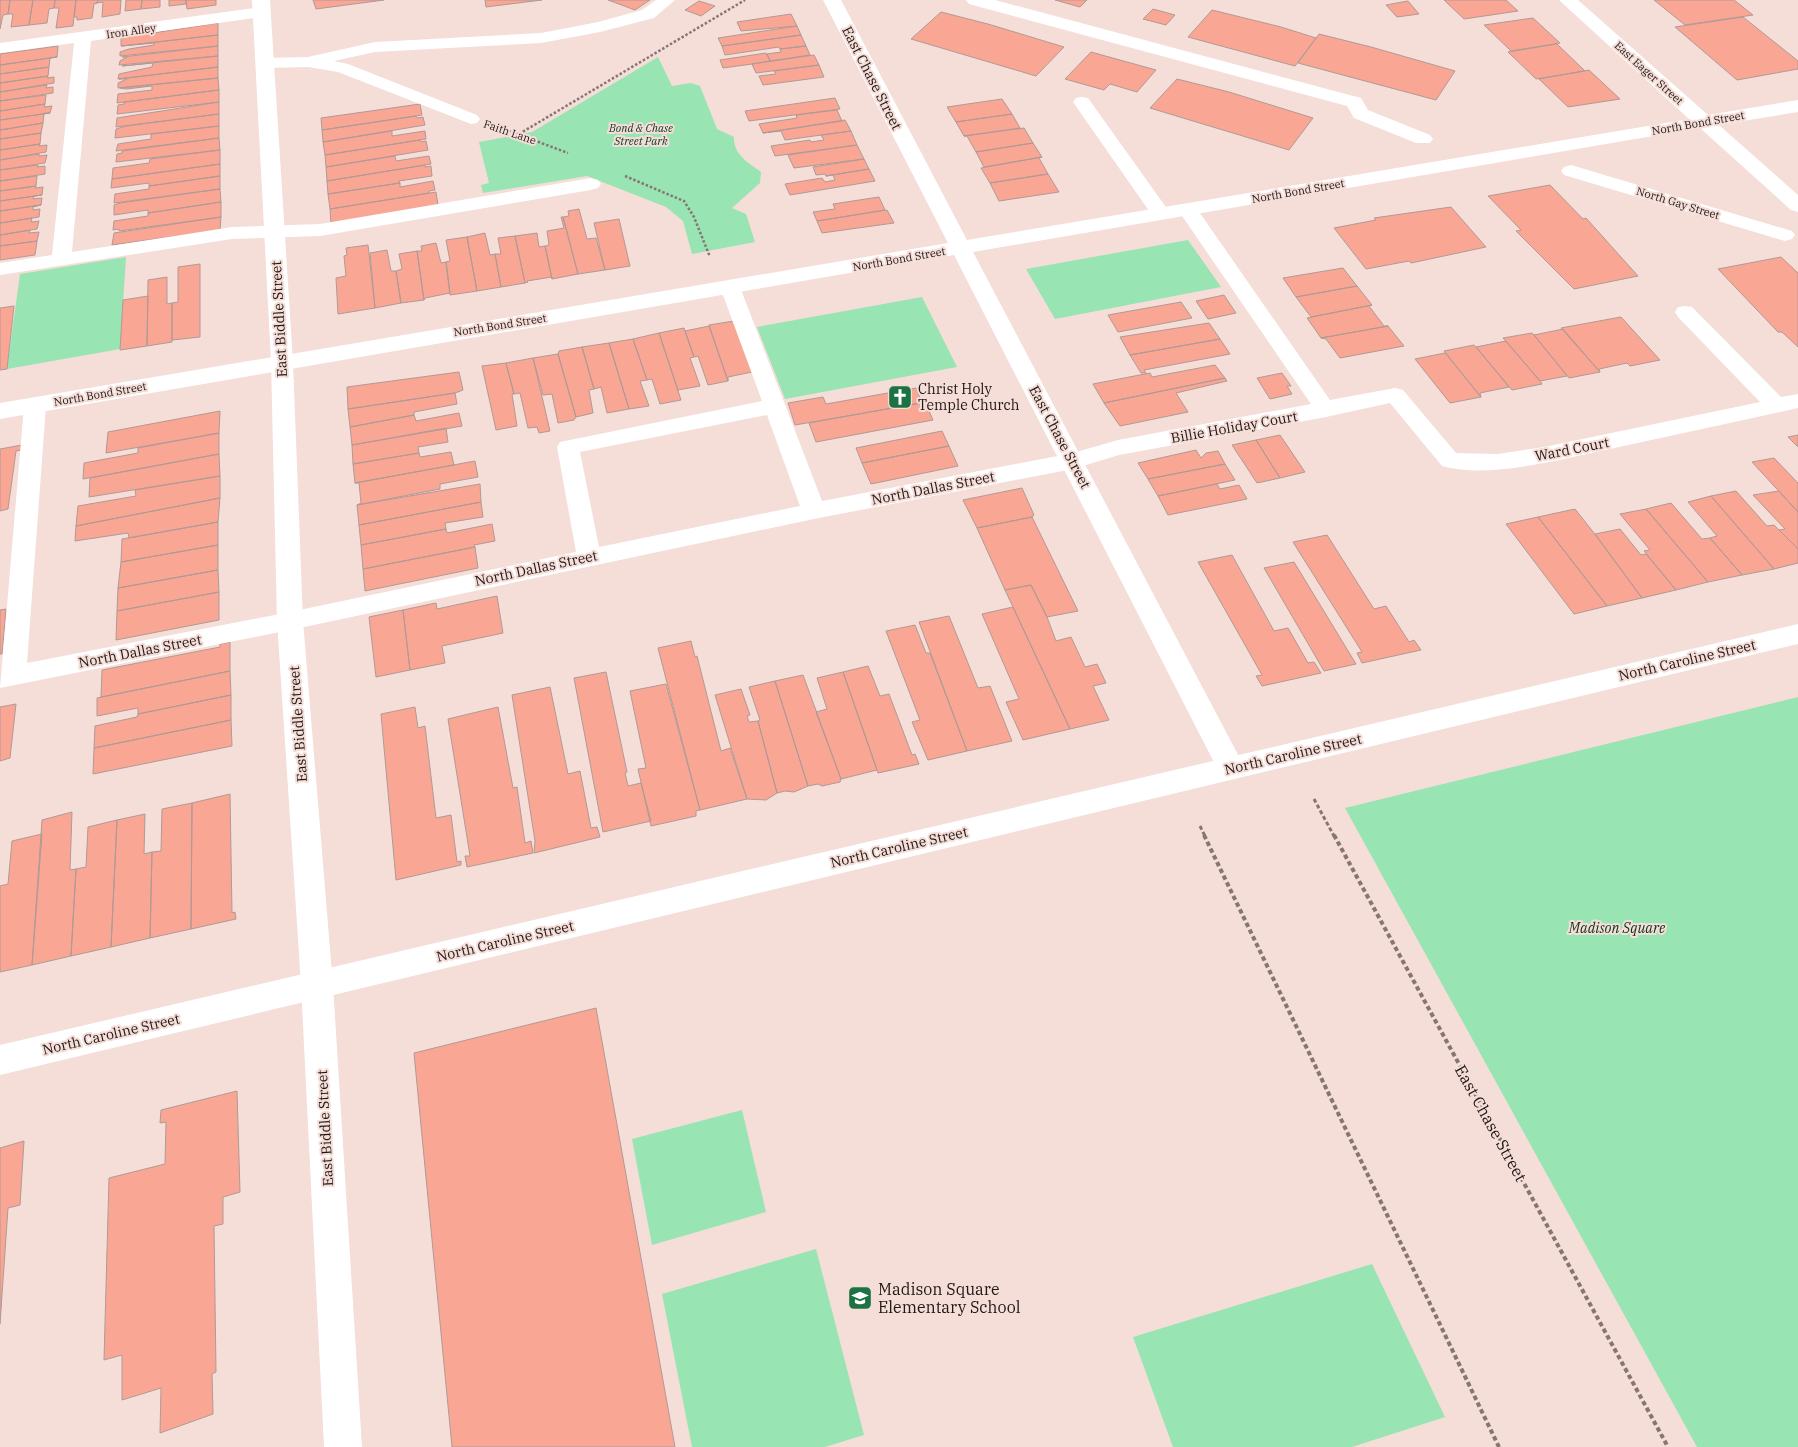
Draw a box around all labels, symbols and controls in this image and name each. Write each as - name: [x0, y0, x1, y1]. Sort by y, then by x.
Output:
- street label: Iron Alley: [105, 21, 157, 41]
- street label: East Chase Street: [838, 23, 906, 133]
- street label: East Eager Street: [1612, 38, 1686, 108]
- street label: North Bond Street: [1651, 108, 1745, 138]
- street label: Faith Lane: [482, 116, 538, 148]
- park label: Bond & Chase Street Park: [608, 121, 673, 148]
- street label: North Bond Street: [1251, 176, 1345, 206]
- street label: North Gay Street: [1635, 184, 1721, 222]
- street label: North Bond Street: [852, 244, 946, 274]
- street label: East Biddle Street: [267, 260, 291, 378]
- street label: North Bond Street: [453, 311, 547, 339]
- street label: North Bond Street: [53, 379, 147, 409]
- place label: Christ Holy Temple Church: [918, 380, 1020, 414]
- street label: East Chase Street: [1025, 382, 1095, 492]
- church icon: Christ Holy Temple Church: [887, 384, 913, 410]
- street label: Billie Holiday Court: [1169, 407, 1299, 447]
- street label: Ward Court: [1533, 433, 1611, 465]
- street label: North Dallas Street: [870, 467, 996, 509]
- street label: North Dallas Street: [473, 546, 599, 590]
- street label: North Dallas Street: [77, 630, 203, 672]
- street label: North Caroline Street: [1617, 635, 1757, 685]
- street label: East Biddle Street: [285, 665, 311, 783]
- street label: North Caroline Street: [1223, 729, 1363, 779]
- street label: North Caroline Street: [829, 822, 969, 872]
- street label: North Caroline Street: [435, 916, 575, 966]
- park label: Madison Square: [1568, 919, 1666, 937]
- street label: North Caroline Street: [41, 1009, 181, 1059]
- street label: East Chase Street: [1451, 1061, 1531, 1185]
- street label: East Biddle Street: [313, 1069, 337, 1187]
- place label: Madison Square Elementary School: [878, 1279, 1021, 1317]
- school or university icon: Madison Square Elementary School: [847, 1285, 873, 1311]

